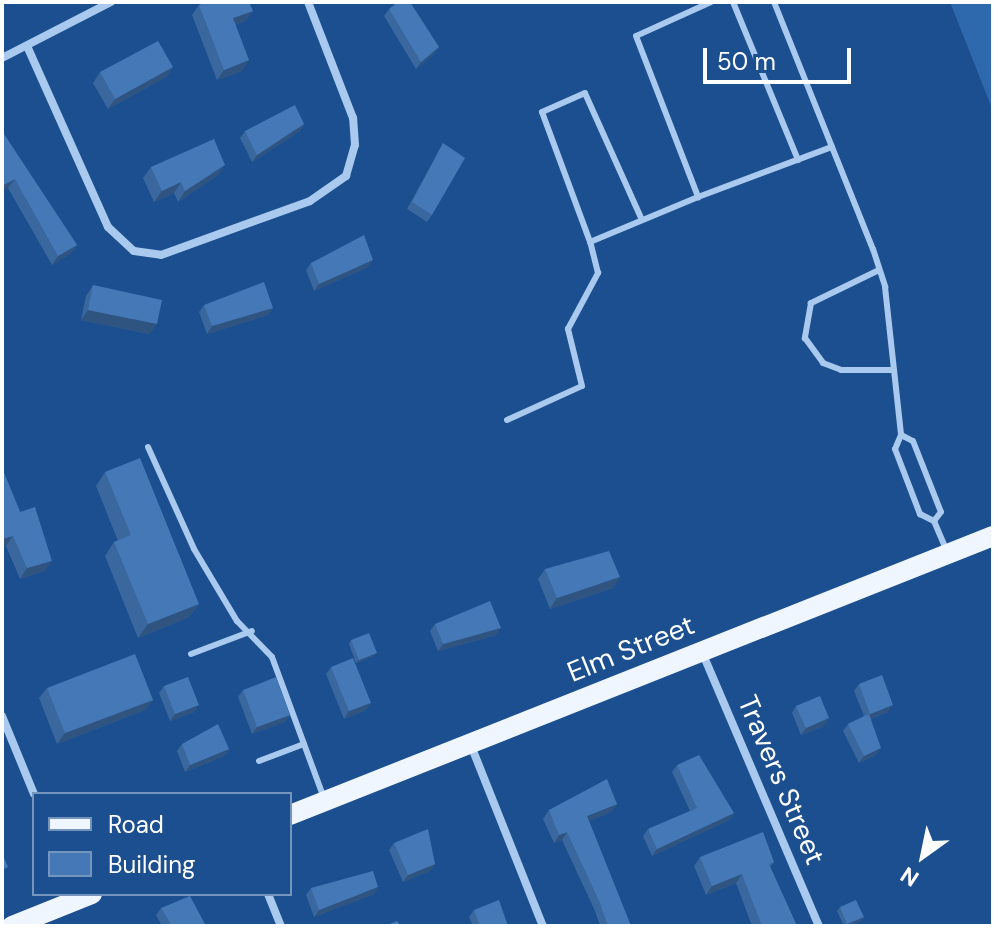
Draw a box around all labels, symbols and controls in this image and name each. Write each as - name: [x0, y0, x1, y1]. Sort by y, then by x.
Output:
- scale bar: [707, 32, 855, 82]
- text: 50 m: [717, 46, 776, 77]
- street label: Elm Street: [563, 608, 699, 690]
- street label: Travers Street: [730, 690, 832, 870]
- legend: [32, 792, 292, 896]
- text: Road: [108, 809, 164, 840]
- north arrow: [883, 816, 963, 896]
- text: Building: [108, 849, 195, 880]
- text: N: [895, 860, 924, 893]

